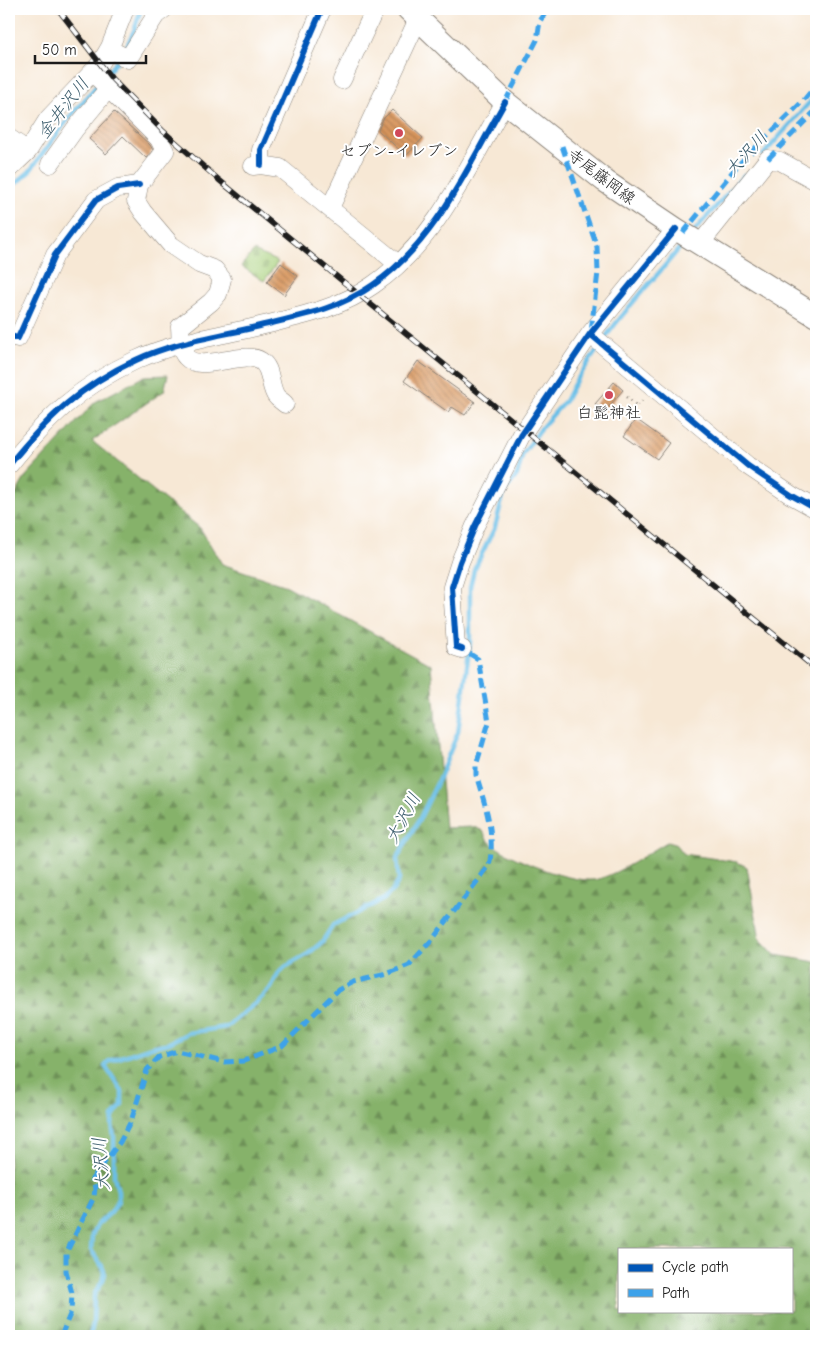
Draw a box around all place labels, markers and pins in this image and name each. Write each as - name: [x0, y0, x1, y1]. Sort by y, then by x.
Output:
- marker: セブン-イレブン: [393, 127, 405, 139]
- place label: セブン-イレブン: [340, 142, 458, 160]
- marker: 白髭神社: [603, 389, 615, 401]
- place label: 白髭神社: [577, 404, 641, 422]

